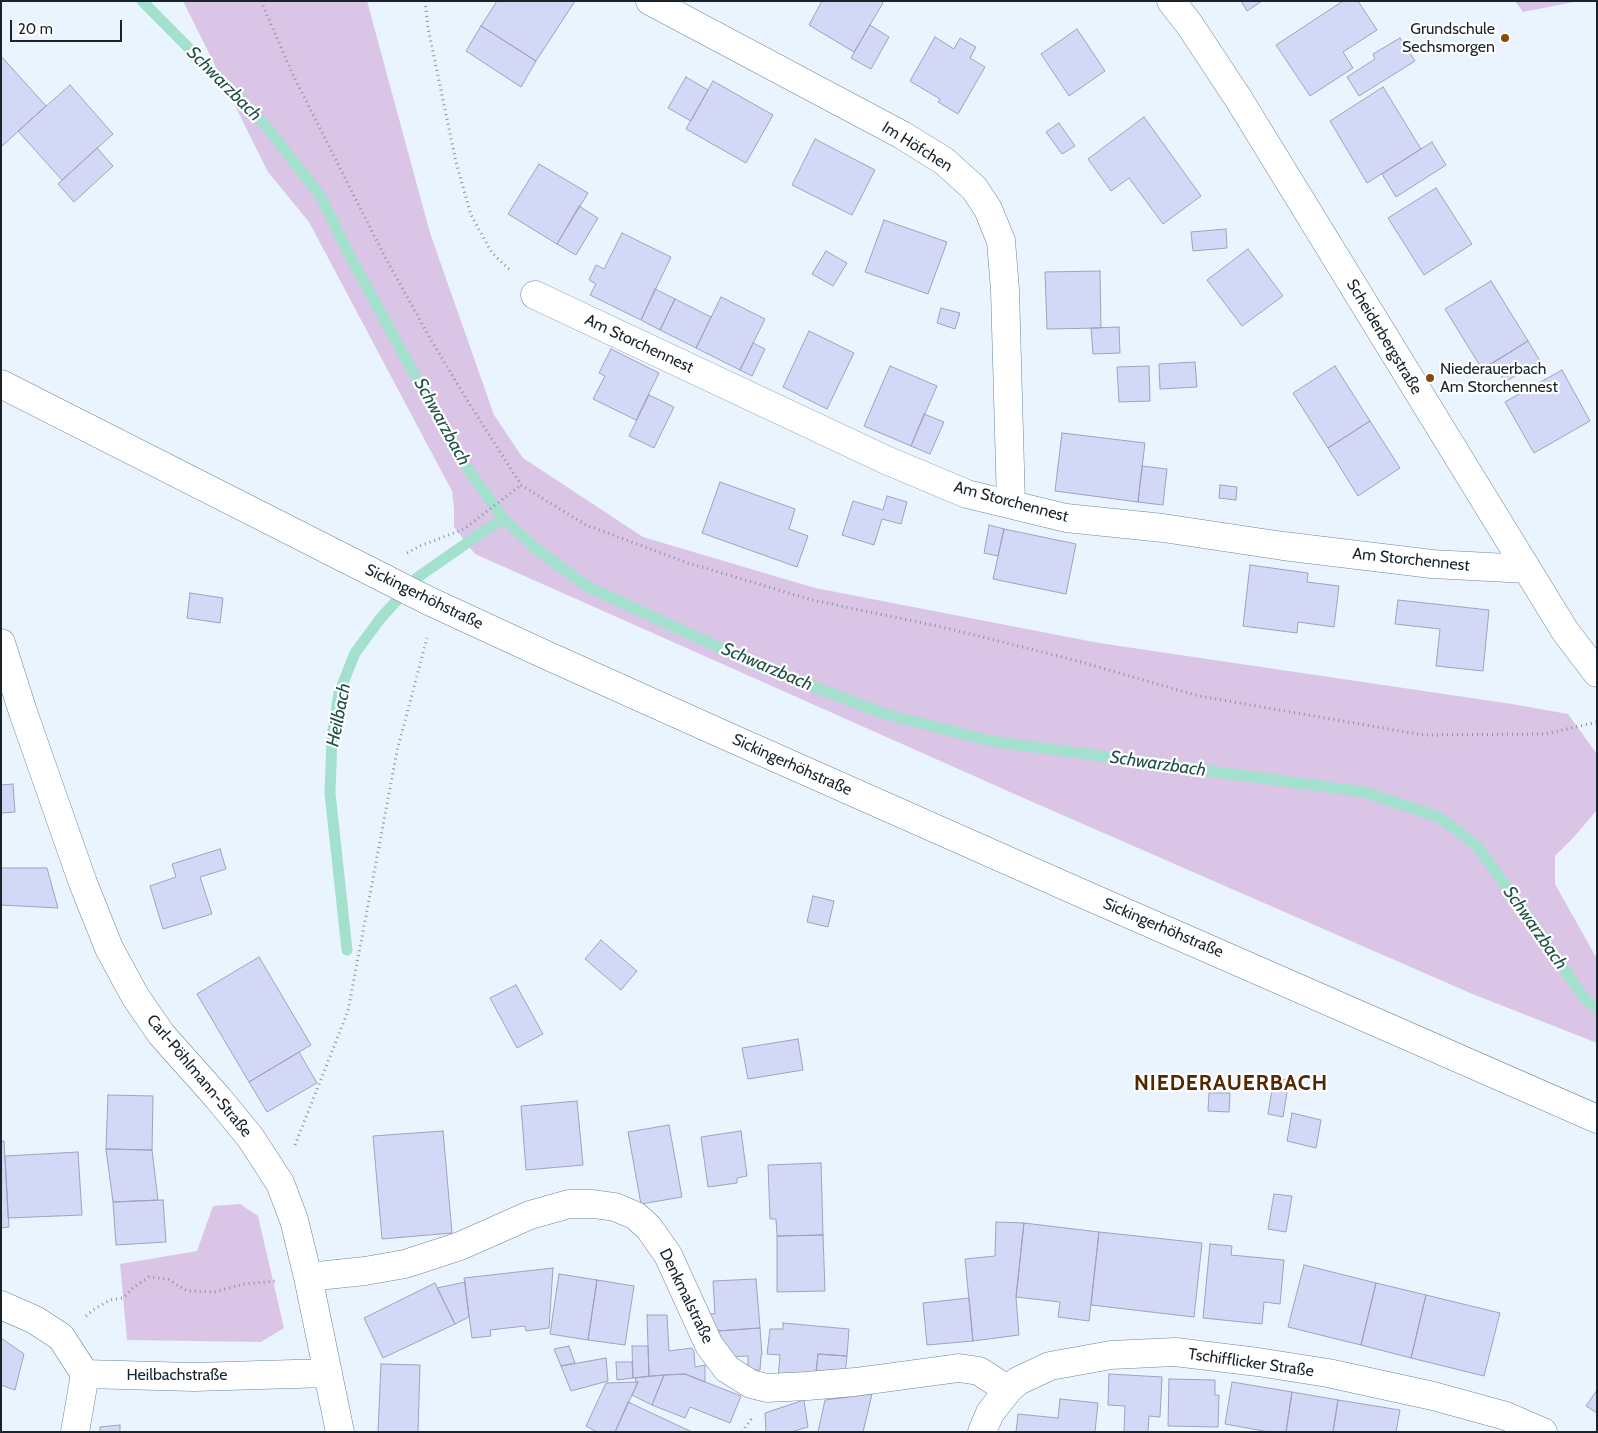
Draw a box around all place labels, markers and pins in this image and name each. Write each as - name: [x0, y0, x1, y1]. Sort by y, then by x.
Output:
- place label: Grundschule Sechsmorgen: [1402, 19, 1495, 57]
- marker: Grundschule Sechsmorgen: [1499, 32, 1511, 44]
- place label: Niederauerbach Am Storchennest: [1440, 359, 1558, 397]
- marker: Niederauerbach Am Storchennest: [1424, 372, 1436, 384]

